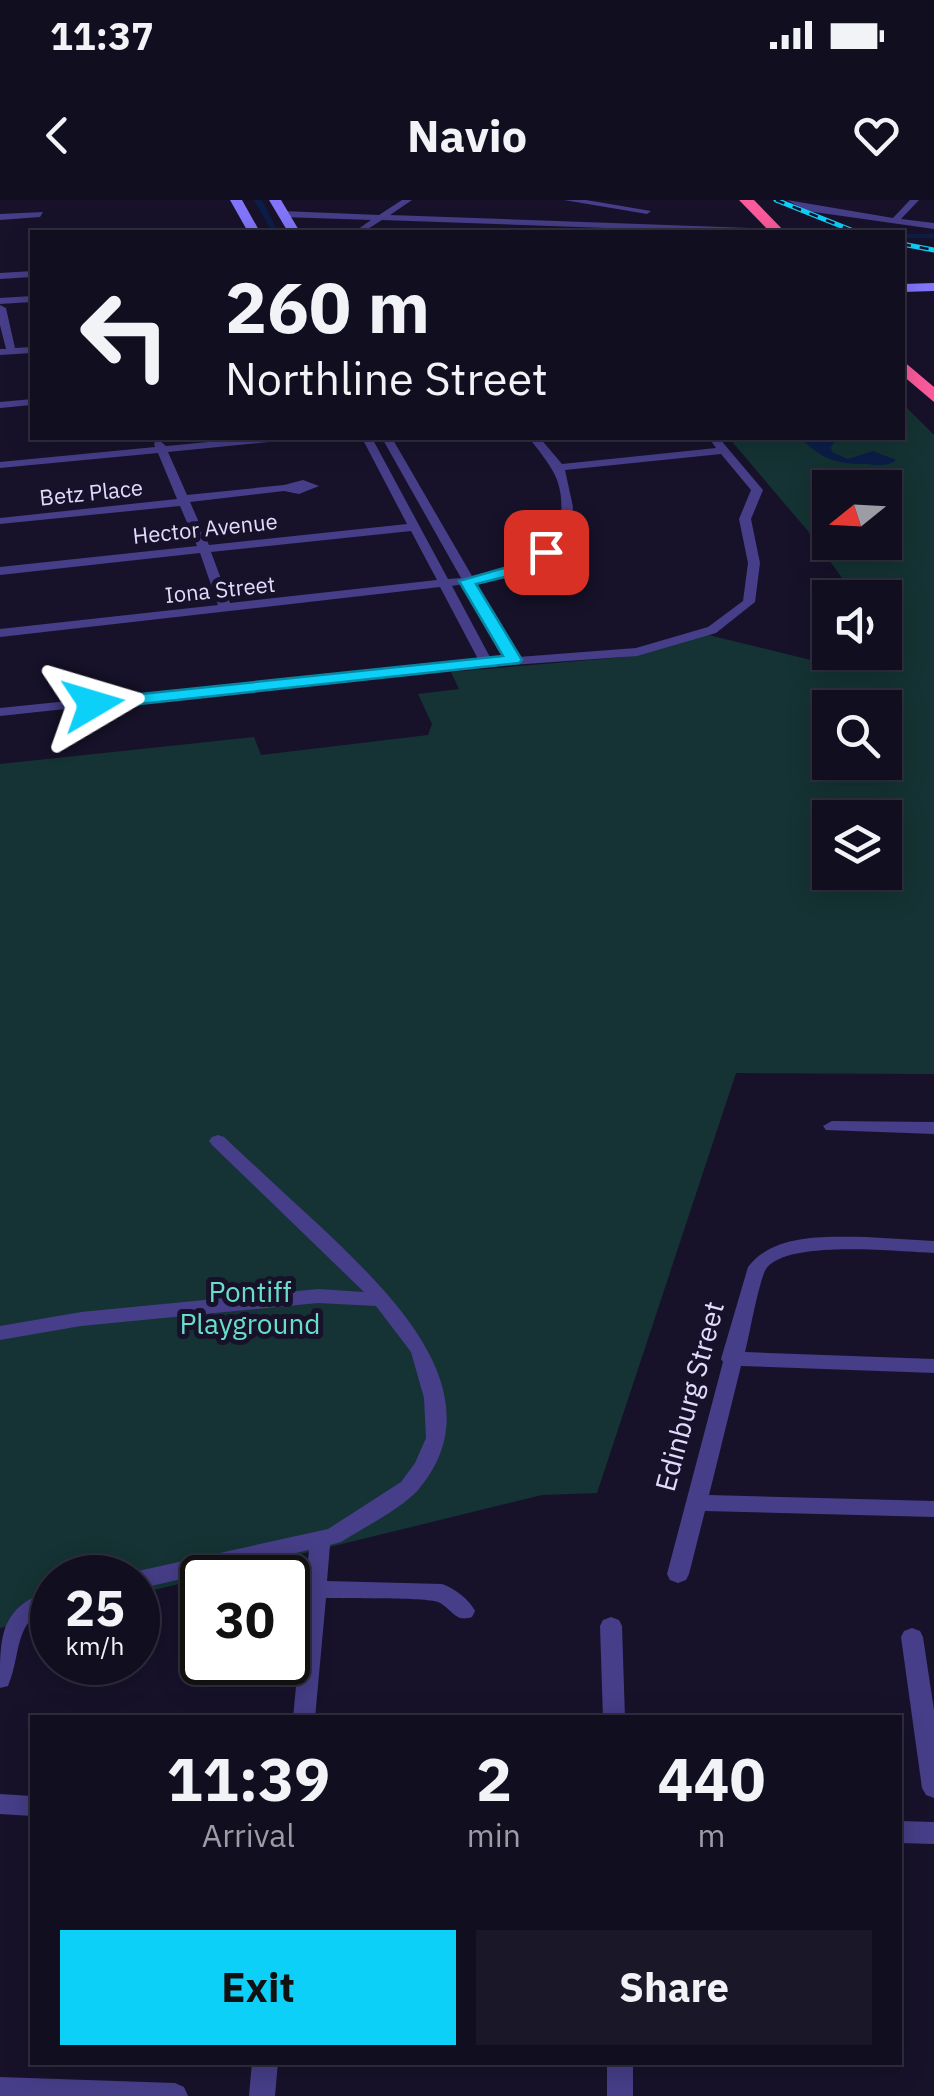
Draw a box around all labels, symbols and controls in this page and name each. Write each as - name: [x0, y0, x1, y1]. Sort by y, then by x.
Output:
- text: 11:37: [50, 11, 154, 60]
- text: Navio: [407, 106, 527, 164]
- icon: back: [30, 108, 85, 163]
- icon: heart: [849, 108, 904, 163]
- text: 260 m: [225, 261, 430, 352]
- icon: left: [60, 270, 190, 400]
- text: Northline Street: [225, 349, 548, 407]
- north arrow: [812, 470, 902, 560]
- map controls: [812, 470, 902, 890]
- street label: Betz Place: [38, 472, 144, 512]
- street label: Hector Avenue: [131, 506, 279, 550]
- pin: [504, 510, 589, 595]
- icon: arrive: [519, 525, 574, 580]
- street label: Iona Street: [163, 569, 277, 609]
- button: sound: [812, 580, 902, 670]
- position arrow: [41, 652, 145, 756]
- button: search: [812, 690, 902, 780]
- button: layers: [812, 800, 902, 890]
- park label: Pontiff Playground: [179, 1273, 321, 1342]
- street label: Edinburg Street: [646, 1297, 732, 1495]
- speed limit sign: 30: [180, 1555, 310, 1685]
- text: 25: [65, 1575, 125, 1640]
- text: km/h: [66, 1629, 124, 1662]
- text: 11:39: [167, 1739, 330, 1818]
- text: 2: [476, 1739, 512, 1818]
- text: 440: [657, 1739, 765, 1818]
- text: Arrival: [202, 1814, 295, 1856]
- text: min: [467, 1814, 521, 1856]
- text: m: [698, 1814, 725, 1856]
- button: Exit: [60, 1930, 456, 2045]
- button: Share: [476, 1930, 872, 2045]

